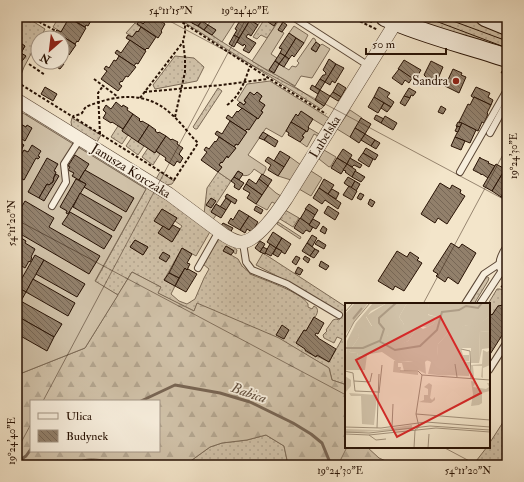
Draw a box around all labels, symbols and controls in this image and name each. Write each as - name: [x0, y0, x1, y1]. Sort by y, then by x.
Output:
- text: 54°11'15"N: [149, 5, 193, 17]
- text: 19°24'40"E: [221, 5, 269, 17]
- north arrow: [30, 30, 70, 70]
- scale bar: [366, 30, 446, 56]
- text: 50 m: [372, 37, 396, 52]
- text: N: [37, 50, 54, 67]
- place label: Sandra: [412, 73, 449, 89]
- marker: Sandra: [451, 76, 461, 86]
- street label: Lubelska: [306, 112, 345, 161]
- text: 19°24'30"E: [508, 133, 520, 179]
- street label: Janusza Korczaka: [87, 140, 174, 202]
- text: 54°11'20"N: [6, 200, 18, 246]
- inset map: [345, 303, 490, 448]
- water label: Babica: [228, 379, 269, 407]
- legend: [30, 400, 160, 452]
- text: Ulica: [66, 409, 93, 424]
- text: 19°24'40"E: [6, 417, 18, 465]
- text: Budynek: [66, 429, 108, 444]
- text: 19°24'30"E: [317, 465, 363, 477]
- text: 54°11'20"N: [445, 465, 491, 477]

